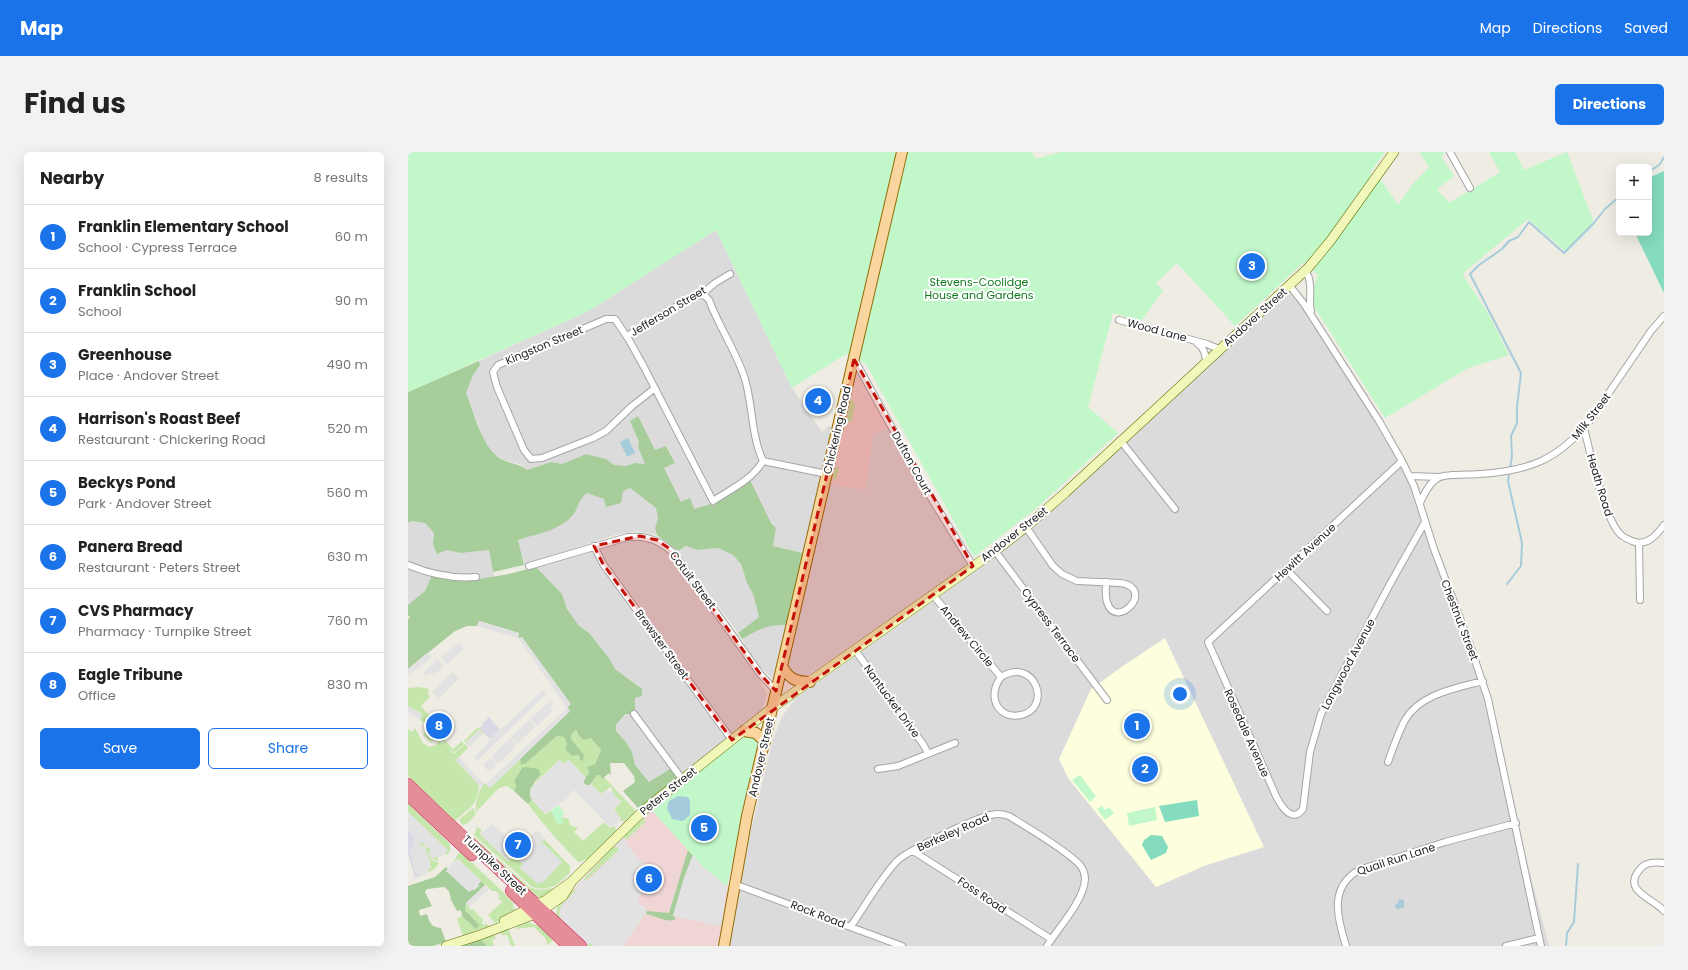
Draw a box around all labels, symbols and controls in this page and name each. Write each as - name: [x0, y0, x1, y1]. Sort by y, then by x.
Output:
- text: Map: [20, 15, 63, 42]
- text: Map: [1480, 18, 1511, 38]
- text: Directions: [1533, 18, 1602, 38]
- text: Saved: [1624, 18, 1668, 38]
- text: Find us: [24, 84, 126, 123]
- button: Directions: [1555, 84, 1664, 125]
- map controls: [1616, 164, 1652, 236]
- button: +: [1616, 164, 1652, 200]
- text: Nearby: [40, 166, 104, 190]
- text: 8 results: [314, 168, 368, 187]
- button: −: [1616, 200, 1652, 236]
- text: Franklin Elementary School: [78, 216, 289, 237]
- text: 1: [51, 227, 55, 246]
- text: 60 m: [335, 227, 368, 246]
- text: School · Cypress Terrace: [78, 238, 237, 257]
- pin: 3: [1239, 251, 1265, 281]
- park label: Stevens-Coolidge House and Gardens: [924, 274, 1034, 303]
- text: Franklin School: [78, 280, 196, 301]
- street label: Jefferson Street: [627, 282, 709, 340]
- street label: Andover Street: [1219, 284, 1291, 350]
- text: 2: [49, 291, 57, 310]
- text: 90 m: [335, 291, 368, 310]
- text: School: [78, 302, 122, 321]
- street label: Wood Lane: [1125, 314, 1189, 346]
- street label: Kingston Street: [503, 321, 585, 369]
- text: Greenhouse: [78, 344, 172, 365]
- text: 3: [49, 355, 57, 374]
- text: 490 m: [327, 355, 368, 374]
- text: Place · Andover Street: [78, 366, 219, 385]
- street label: Chickering Road: [819, 384, 855, 476]
- pin: 4: [805, 386, 831, 416]
- street label: Milk Street: [1568, 389, 1614, 443]
- text: Harrison's Roast Beef: [78, 408, 240, 429]
- text: 4: [49, 419, 57, 438]
- text: 520 m: [327, 419, 368, 438]
- street label: Dufton Court: [888, 428, 936, 498]
- text: Restaurant · Chickering Road: [78, 430, 266, 449]
- street label: Heath Road: [1583, 452, 1617, 518]
- text: Beckys Pond: [78, 472, 176, 493]
- text: 5: [49, 483, 57, 502]
- text: 560 m: [327, 483, 368, 502]
- text: Park · Andover Street: [78, 494, 211, 513]
- street label: Andover Street: [977, 503, 1051, 565]
- street label: Hewitt Avenue: [1271, 519, 1339, 585]
- text: Panera Bread: [78, 536, 183, 557]
- text: 6: [49, 547, 57, 566]
- text: 630 m: [327, 547, 368, 566]
- street label: Cotuit Street: [666, 548, 720, 612]
- text: Restaurant · Peters Street: [78, 558, 241, 577]
- street label: Chestnut Street: [1437, 577, 1483, 663]
- street label: Cypress Terrace: [1018, 584, 1084, 666]
- text: CVS Pharmacy: [78, 600, 194, 621]
- street label: Andrew Circle: [936, 602, 998, 670]
- street label: Brewster Street: [631, 606, 693, 682]
- text: 7: [50, 611, 56, 630]
- text: 760 m: [328, 611, 368, 630]
- street label: Longwood Avenue: [1317, 615, 1379, 712]
- text: Pharmacy · Turnpike Street: [78, 622, 251, 641]
- street label: Nantucket Drive: [860, 661, 924, 741]
- text: Eagle Tribune: [78, 664, 183, 685]
- text: 8: [49, 675, 57, 694]
- text: 830 m: [327, 675, 368, 694]
- your location: [1170, 684, 1190, 704]
- text: Office: [78, 686, 116, 705]
- street label: Rosedale Avenue: [1220, 686, 1274, 780]
- pin: 8: [426, 711, 452, 741]
- pin: 1: [1124, 711, 1150, 741]
- street label: Andover Street: [744, 716, 778, 798]
- button: Save: [40, 728, 200, 769]
- button: Share: [208, 728, 368, 769]
- pin: 2: [1132, 754, 1158, 784]
- street label: Peters Street: [636, 763, 700, 819]
- street label: Berkeley Road: [914, 809, 992, 855]
- pin: 5: [691, 813, 717, 843]
- pin: 7: [505, 830, 531, 860]
- street label: Turnpike Street: [460, 831, 530, 899]
- street label: Quail Run Lane: [1355, 839, 1437, 879]
- pin: 6: [636, 864, 662, 894]
- street label: Foss Road: [954, 873, 1010, 917]
- street label: Rock Road: [788, 896, 848, 932]

